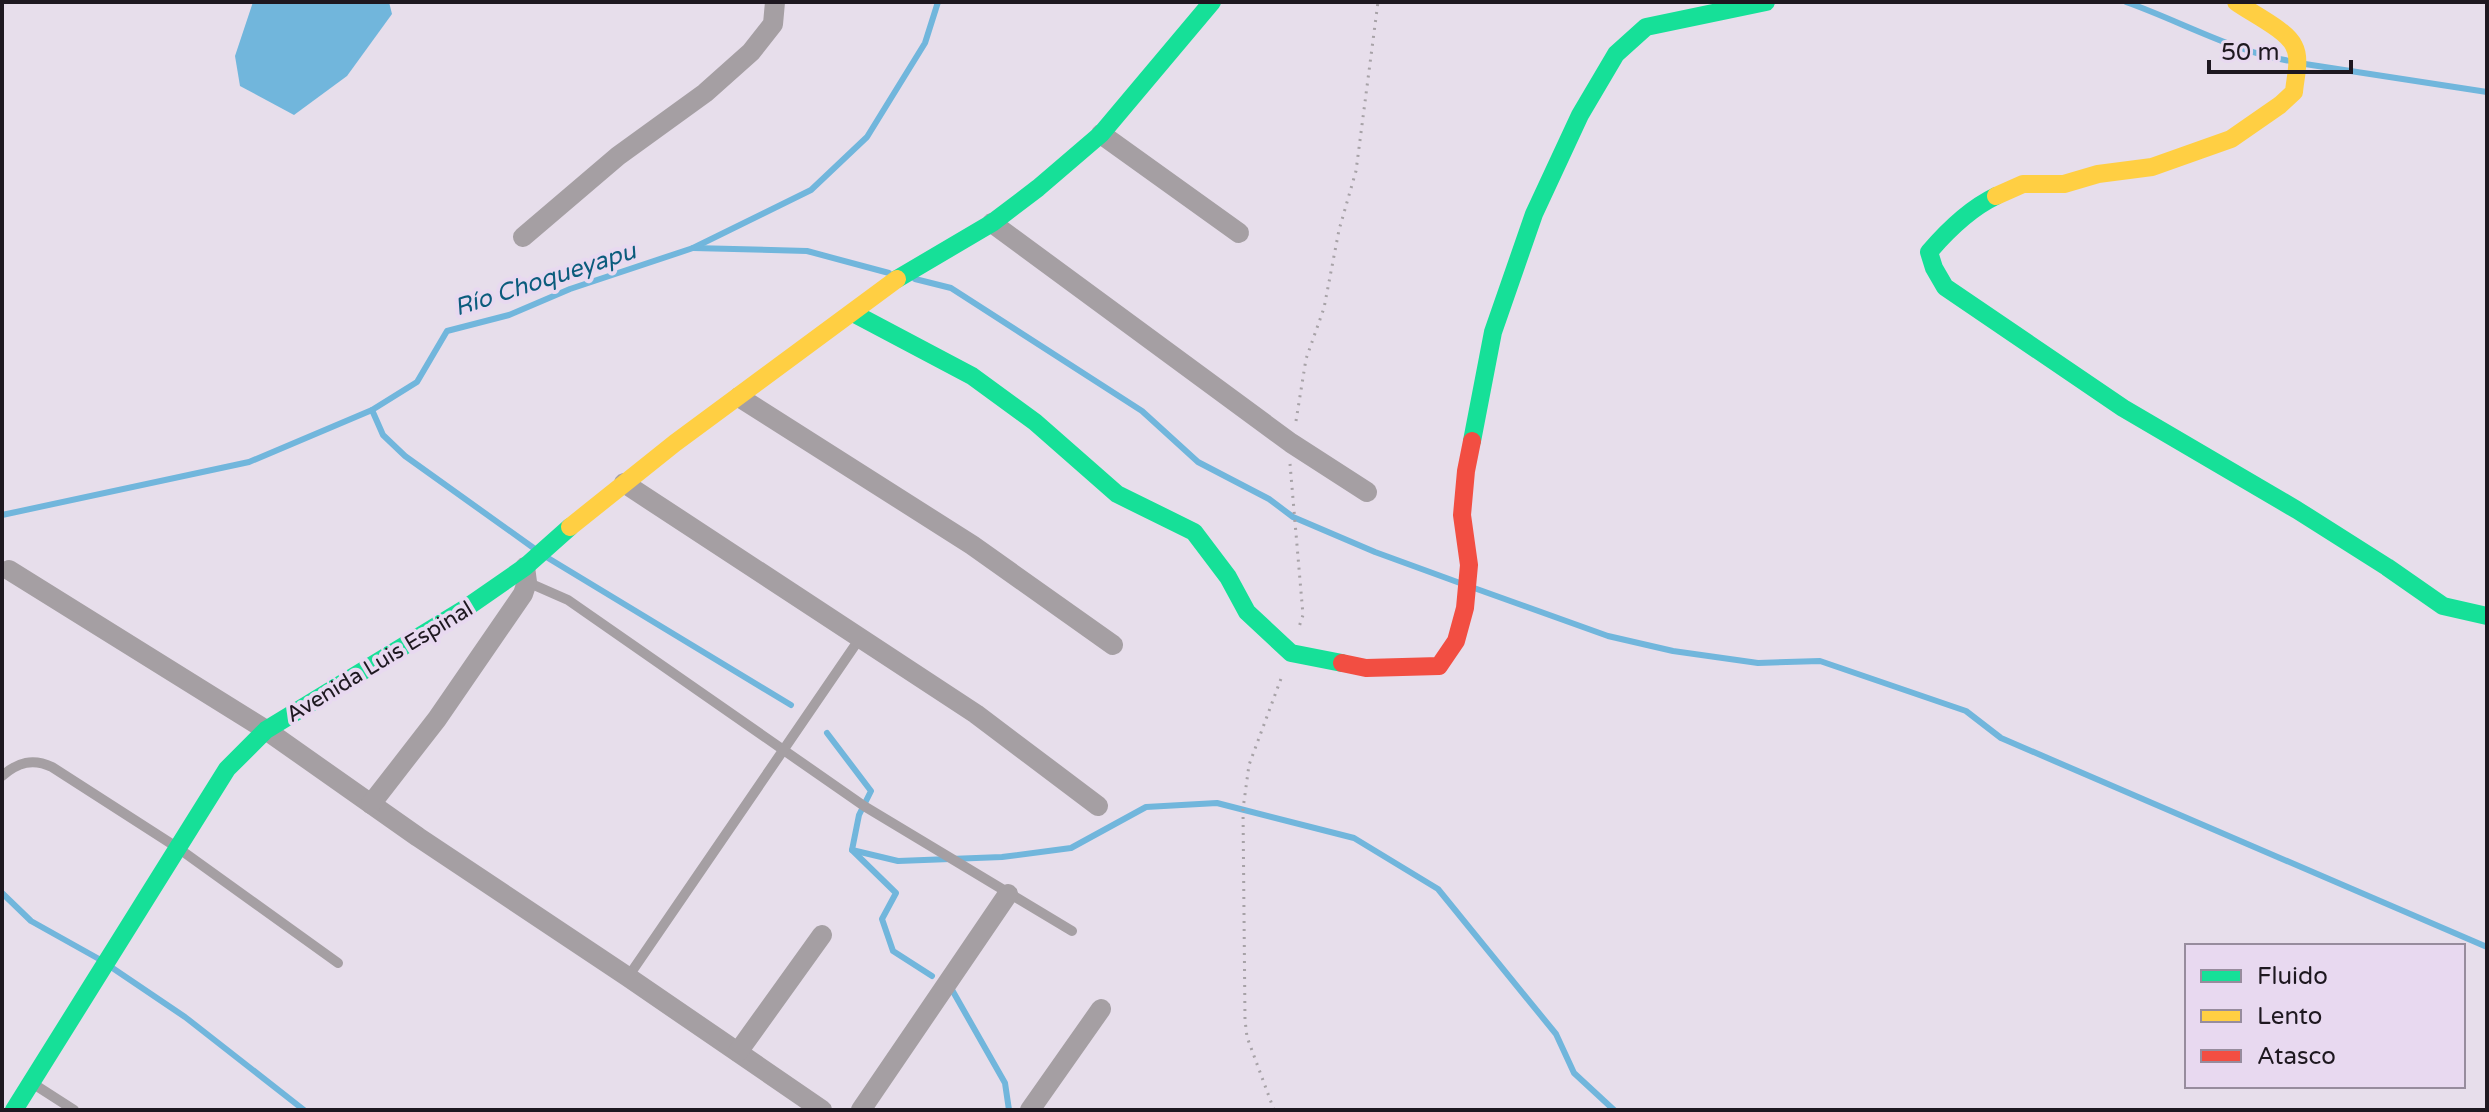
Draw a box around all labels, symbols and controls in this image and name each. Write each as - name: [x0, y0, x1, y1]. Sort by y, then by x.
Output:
- scale bar: [2209, 24, 2351, 74]
- text: 50 m: [2221, 38, 2279, 67]
- water label: Río Choqueyapu: [451, 236, 641, 322]
- street label: Avenida Luis Espinal: [281, 596, 478, 728]
- legend: [2185, 944, 2465, 1088]
- text: Fluido: [2257, 962, 2328, 991]
- text: Lento: [2257, 1002, 2322, 1031]
- text: Atasco: [2257, 1042, 2336, 1071]

